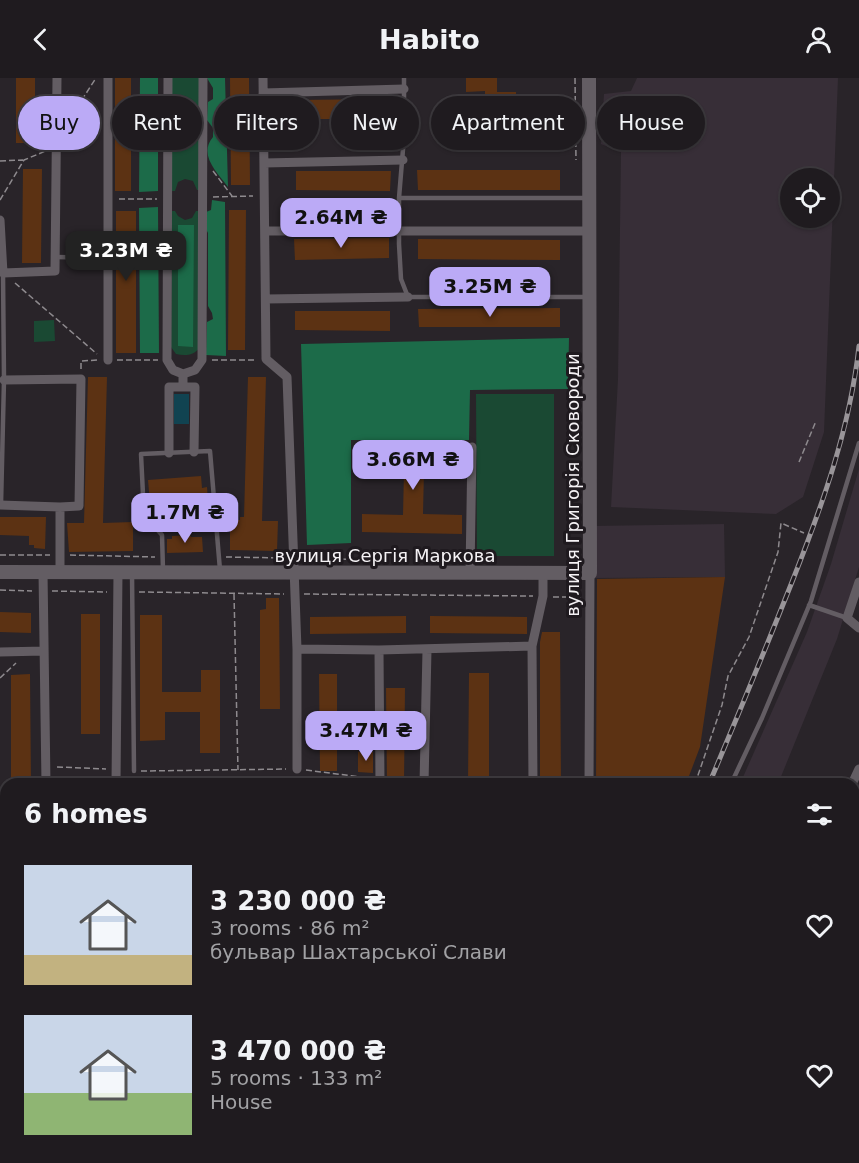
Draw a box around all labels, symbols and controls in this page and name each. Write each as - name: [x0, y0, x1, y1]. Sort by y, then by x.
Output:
- icon: back: [24, 23, 57, 56]
- icon: person: [802, 23, 835, 56]
- text: Habito: [379, 24, 480, 55]
- chip: Buy: [18, 96, 100, 150]
- chip: Rent: [112, 96, 202, 150]
- chip: Filters: [214, 96, 319, 150]
- chip: New: [331, 96, 419, 150]
- chip: Apartment: [431, 96, 585, 150]
- chip: House: [597, 96, 705, 150]
- map controls: [780, 168, 840, 228]
- button: locate: [780, 168, 840, 228]
- pin: 2.64M ₴: [286, 198, 396, 249]
- text: 2.64M ₴: [294, 205, 388, 229]
- pin: 3.23M ₴: [71, 231, 181, 282]
- text: 3.23M ₴: [79, 238, 173, 262]
- pin: 3.25M ₴: [435, 267, 545, 318]
- text: 3.25M ₴: [443, 274, 537, 298]
- street label: вулиця Григорія Сковороди: [562, 353, 583, 617]
- pin: 3.66M ₴: [358, 440, 468, 491]
- text: 3.66M ₴: [366, 447, 460, 471]
- pin: 1.7M ₴: [136, 493, 234, 544]
- text: 1.7M ₴: [145, 500, 225, 524]
- street label: вулиця Сергія Маркова: [275, 545, 495, 566]
- pin: 3.47M ₴: [311, 711, 421, 762]
- text: 3.47M ₴: [319, 718, 413, 742]
- icon: filters: [803, 798, 836, 831]
- text: 6 homes: [24, 799, 148, 829]
- text: 3 230 000 ₴: [210, 886, 386, 916]
- icon: home: [72, 889, 144, 961]
- icon: heart: [803, 909, 836, 942]
- text: 3 rooms · 86 m²: [210, 916, 370, 940]
- text: бульвар Шахтарської Слави: [210, 940, 507, 964]
- text: 3 470 000 ₴: [210, 1036, 386, 1066]
- icon: home: [72, 1039, 144, 1111]
- icon: heart: [803, 1059, 836, 1092]
- text: 5 rooms · 133 m²: [210, 1066, 382, 1090]
- text: House: [210, 1090, 273, 1114]

